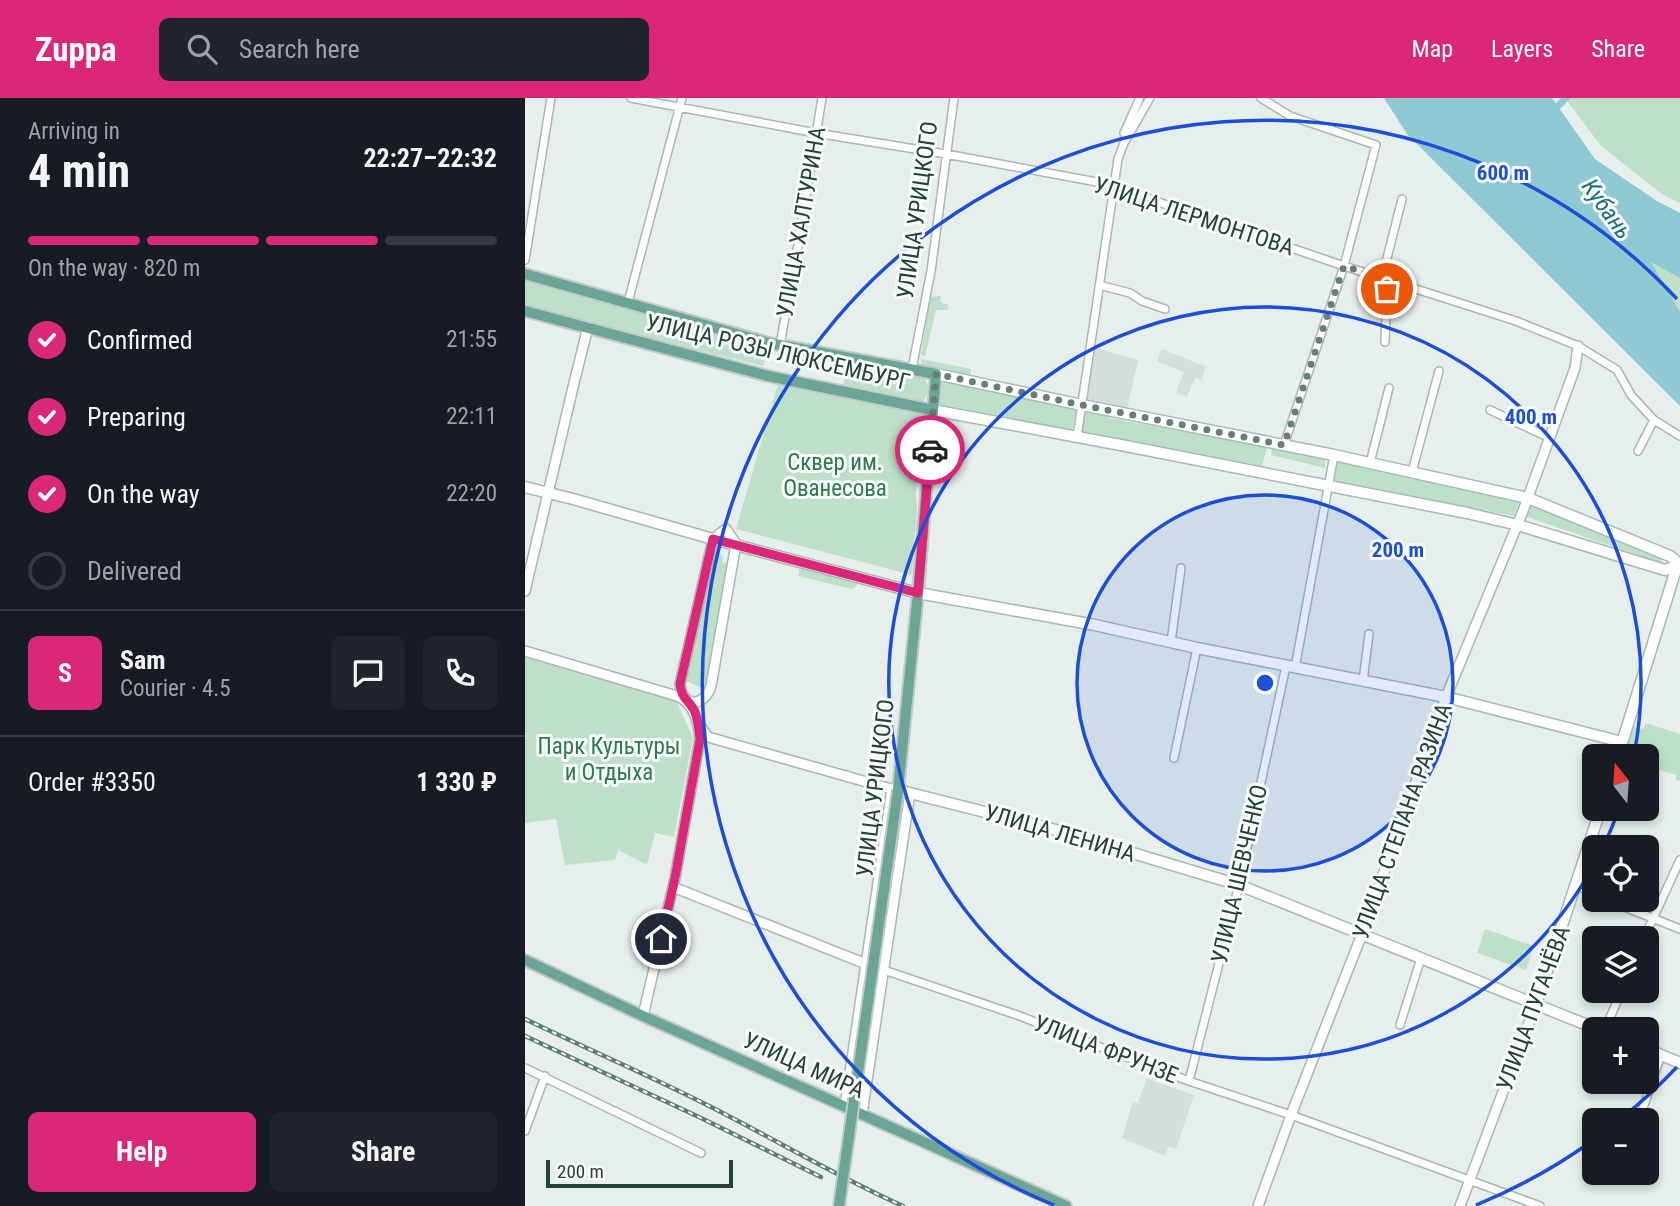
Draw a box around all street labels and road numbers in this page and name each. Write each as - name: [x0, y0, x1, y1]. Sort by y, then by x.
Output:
- street label: УЛИЦА УРИЦКОГО: [892, 120, 943, 301]
- street label: УЛИЦА ХАЛТУРИНА: [771, 125, 832, 320]
- street label: УЛИЦА ЛЕРМОНТОВА: [1090, 171, 1297, 262]
- street label: УЛИЦА РОЗЫ ЛЮКСЕМБУРГ: [643, 309, 913, 396]
- street label: УЛИЦА УРИЦКОГО: [851, 698, 900, 878]
- street label: УЛИЦА СТЕПАНА РАЗИНА: [1347, 700, 1458, 943]
- street label: УЛИЦА ШЕВЧЕНКО: [1206, 782, 1273, 966]
- street label: УЛИЦА ЛЕНИНА: [981, 799, 1138, 868]
- street label: УЛИЦА ПУГАЧЁВА: [1491, 922, 1576, 1094]
- street label: УЛИЦА ФРУНЗЕ: [1030, 1010, 1182, 1089]
- street label: УЛИЦА МИРА: [739, 1027, 869, 1104]

